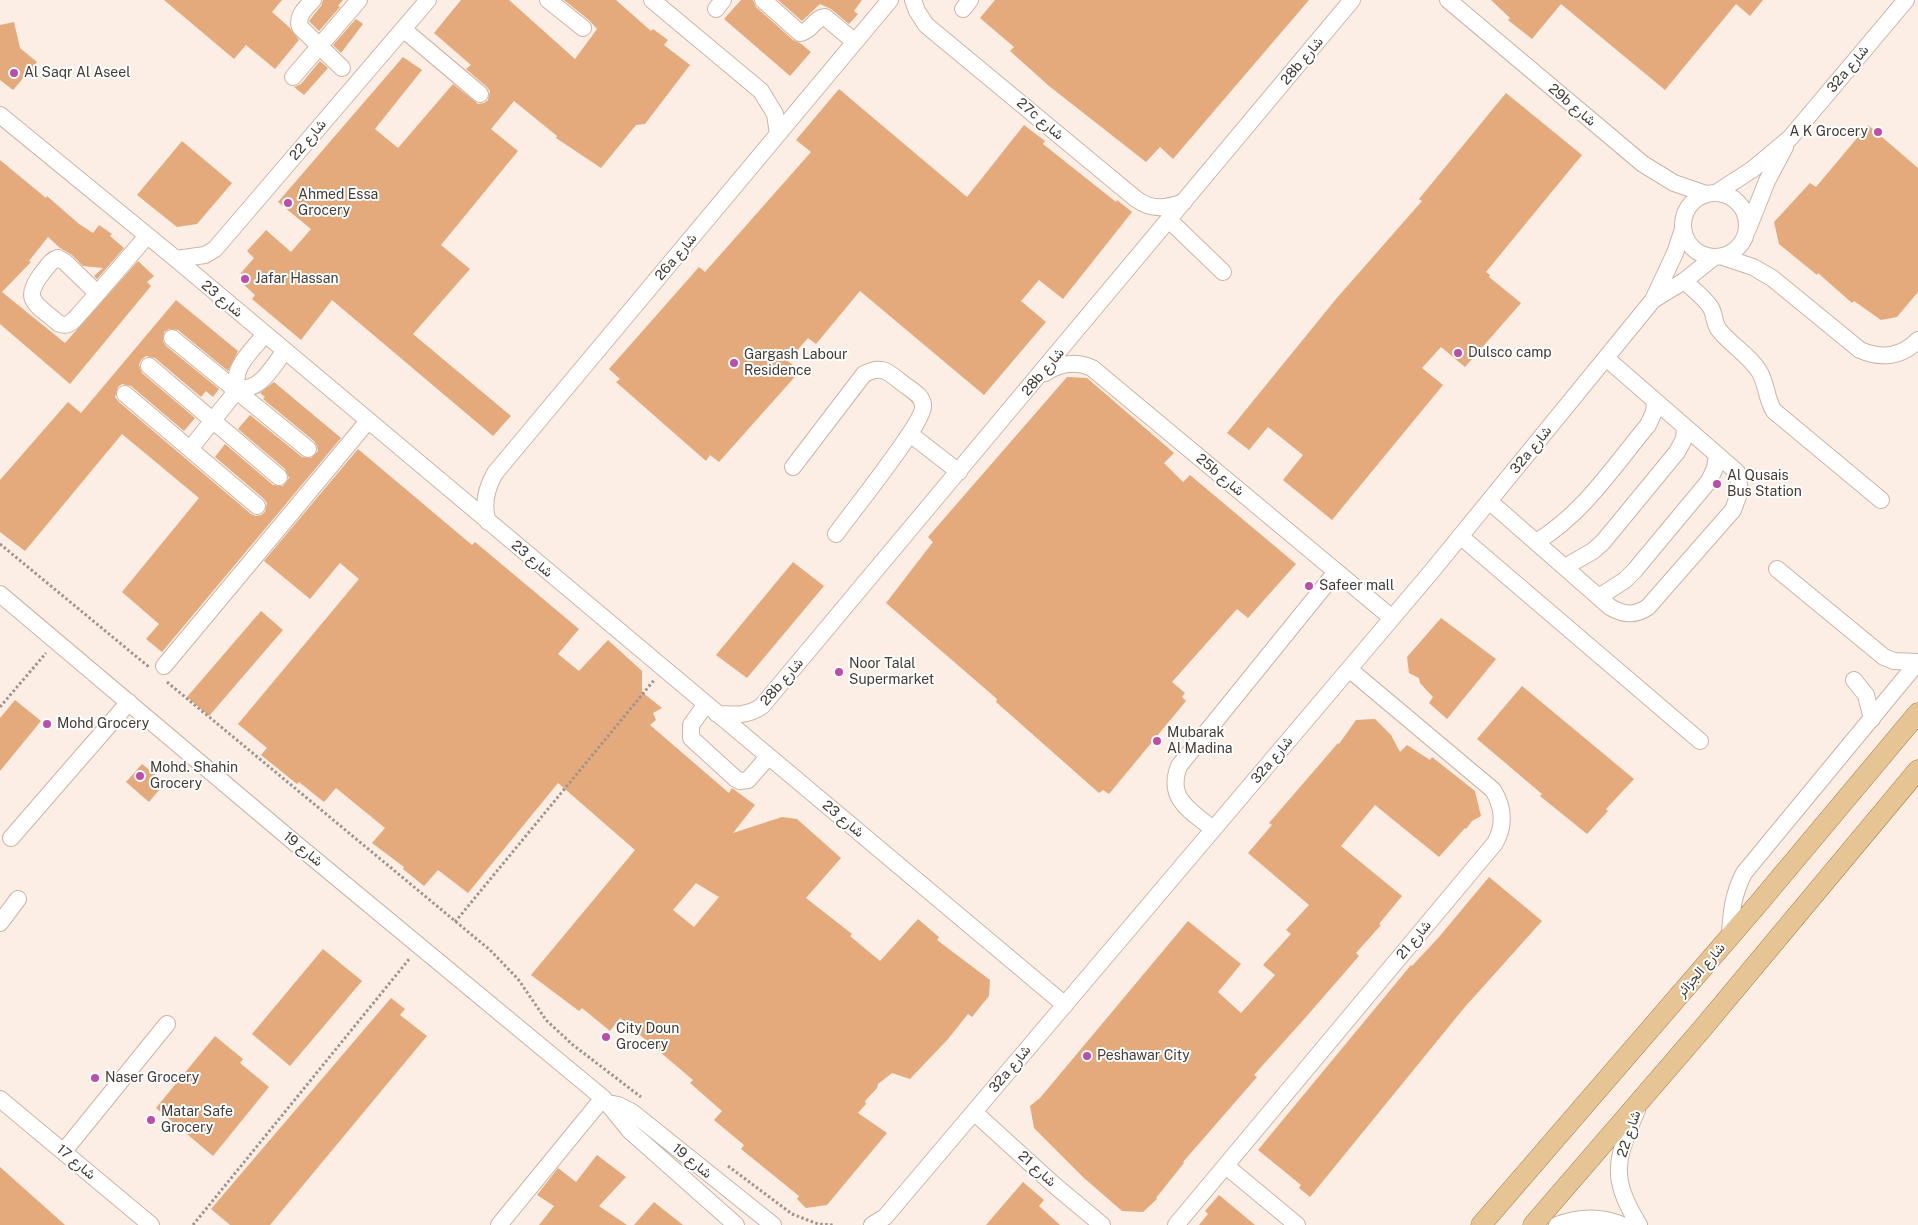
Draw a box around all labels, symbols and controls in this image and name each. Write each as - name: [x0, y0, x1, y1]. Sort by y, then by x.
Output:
- street label: 28b شارع: [1277, 34, 1327, 88]
- street label: 32a شارع: [1823, 42, 1873, 96]
- place label: Al Saqr Al Aseel: [24, 65, 130, 81]
- marker: Al Saqr Al Aseel: [8, 67, 20, 79]
- street label: 29b شارع: [1545, 80, 1599, 130]
- street label: 27c شارع: [1013, 95, 1067, 143]
- street label: شارع 22: [286, 116, 330, 164]
- place label: A K Grocery: [1790, 124, 1868, 140]
- marker: A K Grocery: [1872, 126, 1884, 138]
- place label: Ahmed Essa Grocery: [298, 187, 378, 220]
- marker: Ahmed Essa Grocery: [282, 197, 294, 209]
- street label: 26a شارع: [651, 230, 701, 284]
- place label: Jafar Hassan: [255, 271, 339, 287]
- marker: Jafar Hassan: [239, 273, 251, 285]
- street label: شارع 23: [198, 277, 246, 321]
- street label: 28b شارع: [1018, 345, 1068, 399]
- place label: Dulsco camp: [1468, 345, 1552, 361]
- place label: Gargash Labour Residence: [744, 347, 848, 380]
- marker: Dulsco camp: [1452, 347, 1464, 359]
- marker: Gargash Labour Residence: [728, 357, 740, 369]
- street label: 32a شارع: [1507, 423, 1555, 477]
- street label: 25b شارع: [1193, 450, 1247, 500]
- place label: Al Qusais Bus Station: [1727, 468, 1802, 501]
- marker: Al Qusais Bus Station: [1711, 478, 1723, 490]
- street label: شارع 23: [508, 537, 556, 581]
- place label: Safeer mall: [1319, 578, 1394, 594]
- marker: Safeer mall: [1303, 580, 1315, 592]
- street label: 28b شارع: [757, 655, 807, 709]
- place label: Noor Talal Supermarket: [849, 656, 934, 689]
- marker: Noor Talal Supermarket: [833, 666, 845, 678]
- place label: Mohd Grocery: [57, 716, 149, 732]
- marker: Mohd Grocery: [41, 718, 53, 730]
- place label: Mubarak Al Madina: [1167, 725, 1232, 758]
- street label: 32a شارع: [1247, 733, 1297, 787]
- marker: Mubarak Al Madina: [1151, 735, 1163, 747]
- place label: Mohd. Shahin Grocery: [150, 760, 238, 792]
- marker: Mohd. Shahin Grocery: [134, 770, 146, 782]
- street label: شارع 23: [819, 797, 867, 841]
- street label: شارع 19: [280, 828, 326, 870]
- street label: شارع 21: [1393, 917, 1435, 963]
- street label: شارع الجزائر: [1673, 940, 1729, 1000]
- place label: City Doun Grocery: [616, 1021, 679, 1054]
- marker: City Doun Grocery: [600, 1031, 612, 1043]
- street label: 32a شارع: [985, 1042, 1035, 1096]
- place label: Peshawar City: [1097, 1048, 1190, 1064]
- marker: Peshawar City: [1081, 1050, 1093, 1062]
- place label: Naser Grocery: [105, 1070, 199, 1086]
- marker: Naser Grocery: [89, 1072, 101, 1084]
- place label: Matar Safe Grocery: [161, 1104, 233, 1136]
- street label: شارع 22: [1614, 1108, 1644, 1160]
- marker: Matar Safe Grocery: [145, 1114, 157, 1126]
- street label: شارع 19: [669, 1140, 715, 1182]
- street label: شارع 17: [53, 1141, 99, 1183]
- street label: شارع 21: [1014, 1148, 1060, 1190]

